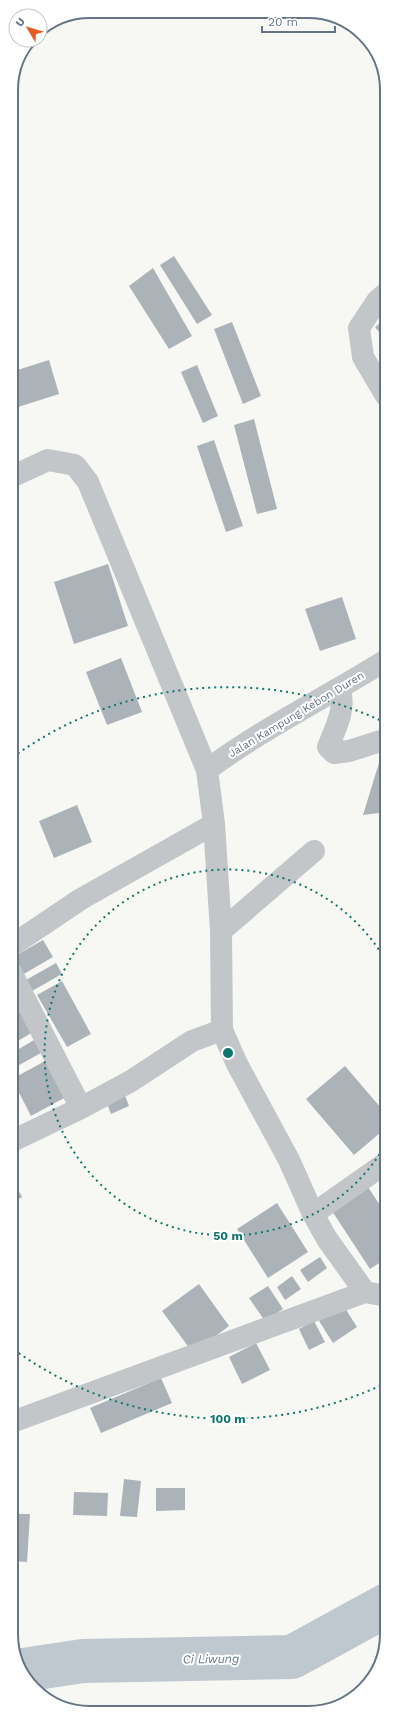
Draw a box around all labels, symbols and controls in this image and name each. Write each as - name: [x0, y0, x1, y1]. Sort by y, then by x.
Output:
- north arrow: [8, 8, 48, 48]
- scale bar: [262, 8, 335, 34]
- text: U: [13, 15, 28, 29]
- text: 20 m: [268, 15, 298, 29]
- street label: Jalan Kampung Kebon Duren: [226, 669, 366, 760]
- centre of rings: [221, 1046, 235, 1060]
- text: 50 m: [213, 1229, 243, 1243]
- text: 100 m: [210, 1412, 246, 1426]
- water label: Ci Liwung: [183, 1652, 239, 1666]

